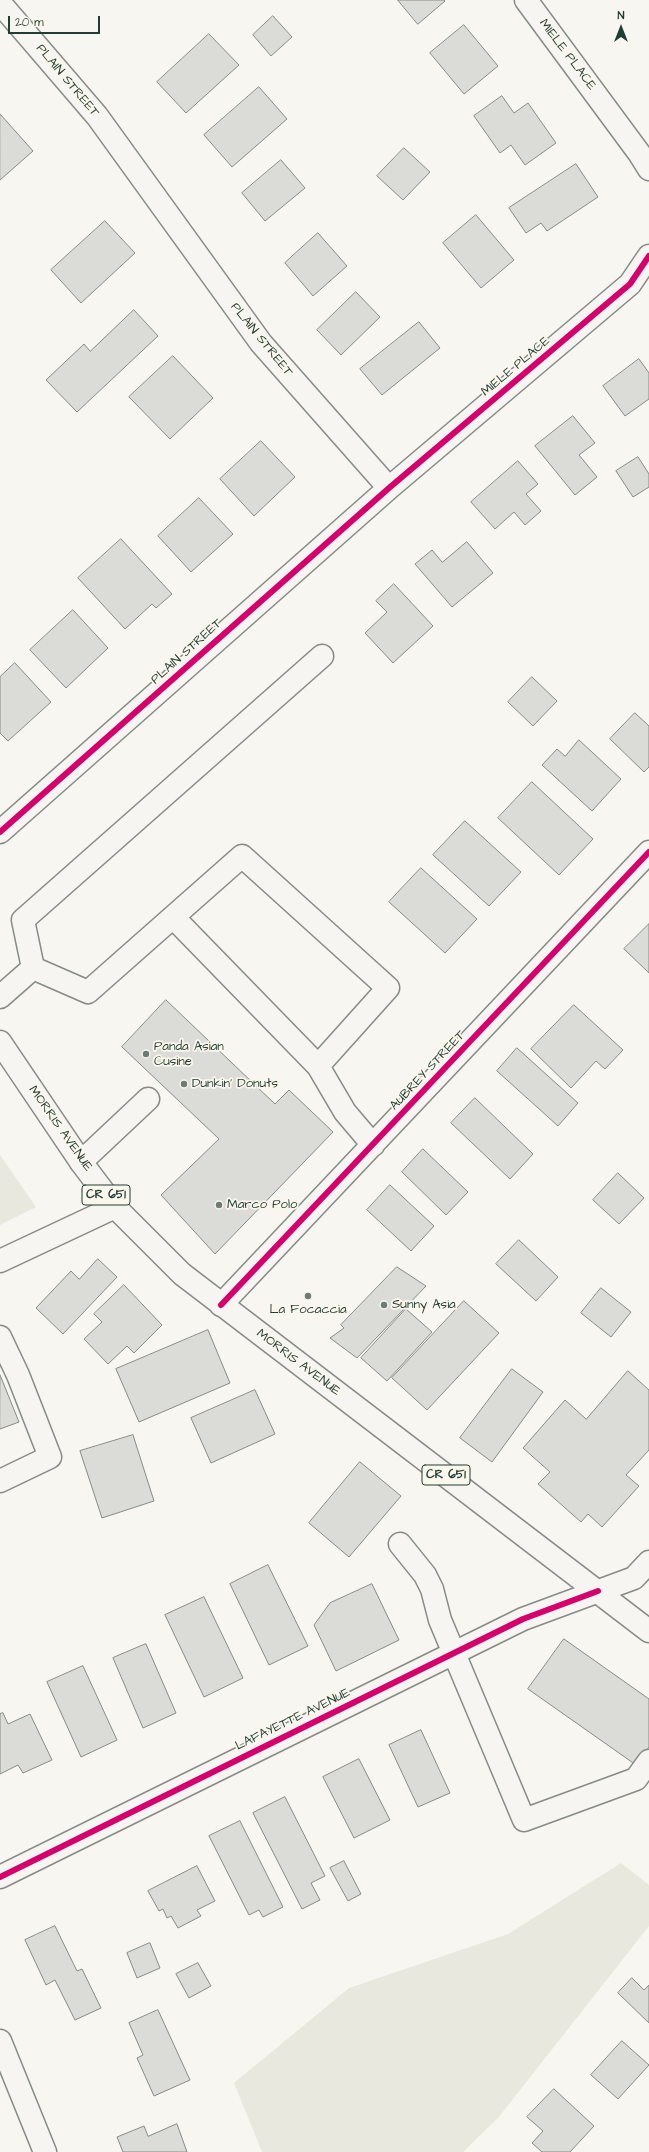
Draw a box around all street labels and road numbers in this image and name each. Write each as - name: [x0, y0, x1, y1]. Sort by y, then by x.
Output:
- street label: MIELE PLACE: [535, 16, 599, 94]
- street label: PLAIN STREET: [32, 41, 102, 121]
- street label: PLAIN STREET: [227, 300, 295, 380]
- street label: MIELE PLACE: [478, 334, 554, 400]
- street label: PLAIN STREET: [148, 616, 226, 688]
- street label: AUBREY STREET: [387, 1028, 469, 1114]
- street label: MORRIS AVENUE: [25, 1083, 95, 1175]
- road number: CR 651: [82, 1185, 130, 1205]
- street label: MORRIS AVENUE: [253, 1326, 343, 1400]
- road number: CR 651: [422, 1465, 470, 1485]
- street label: LAFAYETTE AVENUE: [233, 1685, 353, 1755]

